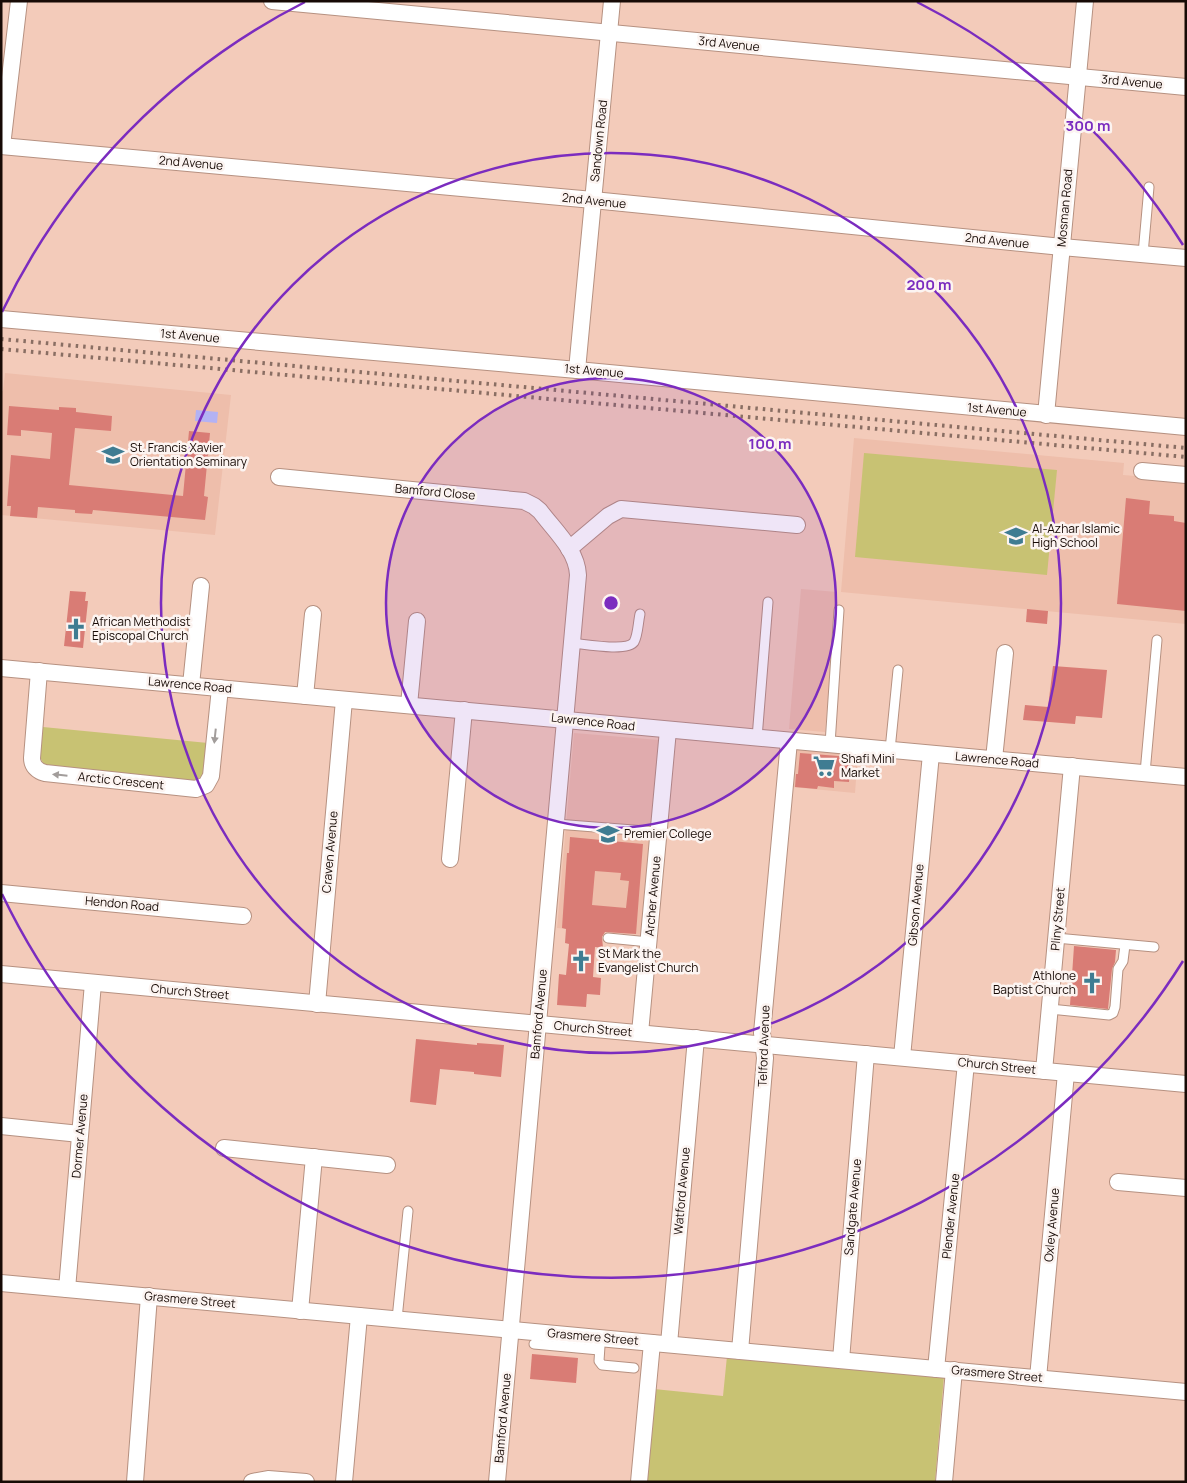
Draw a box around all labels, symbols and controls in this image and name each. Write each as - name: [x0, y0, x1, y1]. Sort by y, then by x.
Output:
- street label: 3rd Avenue: [698, 32, 760, 55]
- street label: 3rd Avenue: [1101, 70, 1163, 93]
- street label: Sandown Road: [586, 99, 611, 183]
- text: 300 m: [1066, 115, 1110, 136]
- street label: 2nd Avenue: [158, 151, 224, 174]
- street label: Mosman Road: [1053, 168, 1076, 248]
- street label: 2nd Avenue: [561, 189, 627, 212]
- street label: 2nd Avenue: [964, 229, 1030, 252]
- text: 200 m: [906, 274, 952, 295]
- street label: 1st Avenue: [160, 324, 220, 347]
- street label: 1st Avenue: [564, 359, 624, 382]
- street label: 1st Avenue: [967, 398, 1027, 421]
- text: 100 m: [749, 433, 791, 454]
- place label: St. Francis Xavier Orientation Seminary: [130, 439, 248, 470]
- school or university icon: St. Francis Xavier Orientation Seminary: [100, 442, 126, 468]
- street label: Bamford Close: [394, 480, 476, 503]
- place label: Al-Azhar Islamic High School: [1032, 520, 1120, 551]
- school or university icon: Al-Azhar Islamic High School: [1003, 523, 1029, 549]
- centre of rings: [602, 594, 620, 612]
- place label: African Methodist Episcopal Church: [92, 613, 191, 644]
- church icon: African Methodist Episcopal Church: [63, 616, 89, 642]
- street label: Lawrence Road: [147, 672, 233, 697]
- street label: Lawrence Road: [550, 709, 636, 734]
- one-way arrow: [211, 729, 219, 745]
- street label: Lawrence Road: [954, 747, 1040, 772]
- place label: Shafi Mini Market: [841, 750, 895, 781]
- supermarket icon: Shafi Mini Market: [811, 753, 837, 779]
- street label: Arctic Crescent: [77, 768, 165, 793]
- one-way arrow: [52, 771, 68, 779]
- street label: Craven Avenue: [317, 810, 342, 894]
- school or university icon: Premier College: [595, 821, 621, 847]
- place label: Premier College: [624, 825, 711, 842]
- street label: Archer Avenue: [641, 855, 664, 937]
- street label: Gibson Avenue: [903, 863, 928, 947]
- street label: Pliny Street: [1046, 886, 1069, 951]
- street label: Hendon Road: [84, 892, 160, 915]
- place label: St Mark the Evangelist Church: [598, 945, 698, 976]
- church icon: St Mark the Evangelist Church: [568, 948, 594, 974]
- place label: Athlone Baptist Church: [993, 967, 1076, 998]
- street label: Bamford Avenue: [526, 968, 551, 1060]
- church icon: Athlone Baptist Church: [1079, 970, 1105, 996]
- street label: Church Street: [150, 980, 230, 1003]
- street label: Telford Avenue: [754, 1005, 773, 1087]
- street label: Church Street: [553, 1017, 633, 1040]
- street label: Church Street: [957, 1053, 1037, 1078]
- street label: Dormer Avenue: [67, 1093, 92, 1179]
- street label: Watford Avenue: [669, 1146, 694, 1236]
- street label: Sandgate Avenue: [840, 1158, 865, 1256]
- street label: Plender Avenue: [938, 1172, 963, 1260]
- street label: Oxley Avenue: [1040, 1187, 1063, 1263]
- street label: Grasmere Street: [144, 1287, 237, 1312]
- street label: Grasmere Street: [547, 1324, 640, 1349]
- street label: Grasmere Street: [951, 1361, 1044, 1386]
- street label: Bamford Avenue: [490, 1372, 515, 1464]

